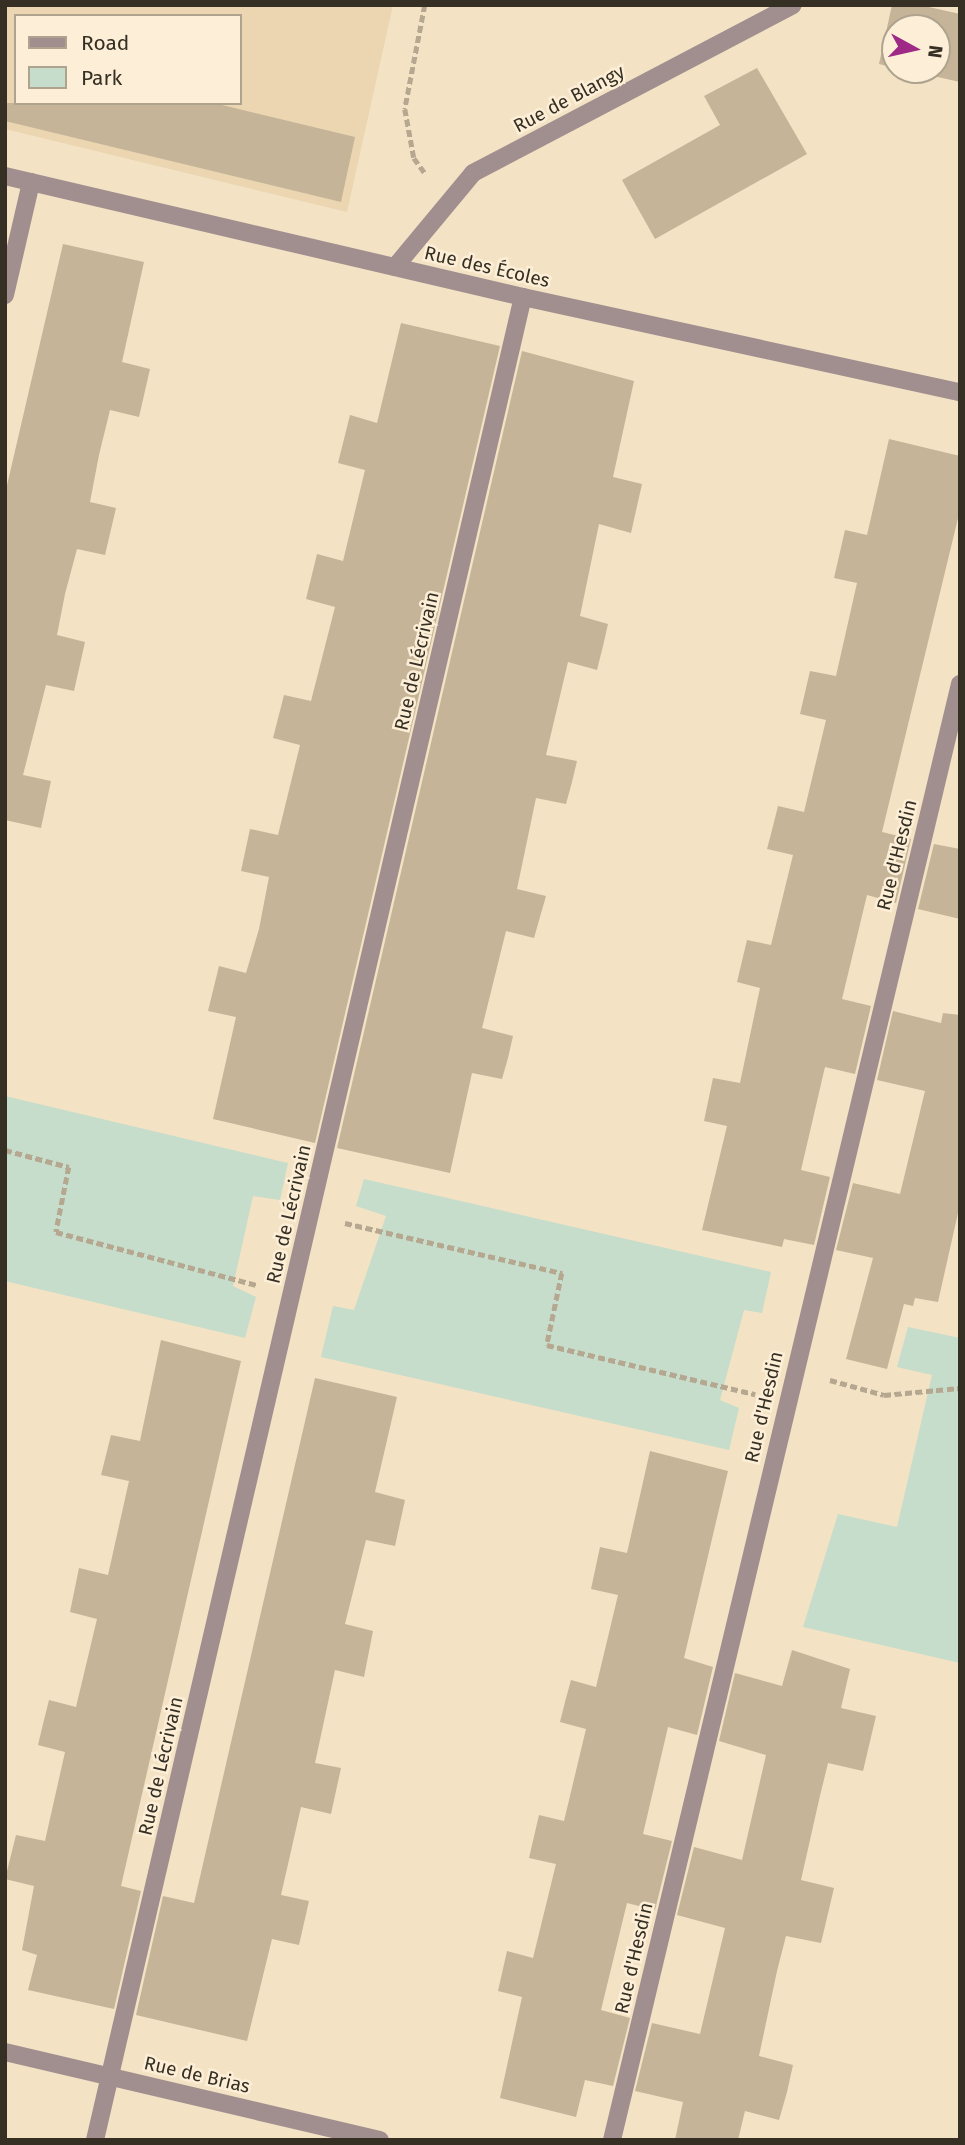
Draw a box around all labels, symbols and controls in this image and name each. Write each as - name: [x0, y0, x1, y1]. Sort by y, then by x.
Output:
- legend: [14, 14, 242, 105]
- north arrow: [881, 14, 951, 84]
- text: Road: [81, 30, 129, 56]
- text: N: [923, 44, 948, 60]
- street label: Rue de Blangy: [510, 60, 628, 138]
- text: Park: [81, 65, 122, 91]
- street label: Rue des Écoles: [422, 242, 552, 292]
- street label: Rue de Lécrivain: [390, 589, 444, 733]
- street label: Rue d'Hesdin: [872, 797, 922, 913]
- street label: Rue de Lécrivain: [262, 1142, 316, 1286]
- street label: Rue d'Hesdin: [740, 1349, 788, 1465]
- street label: Rue de Lécrivain: [134, 1694, 188, 1838]
- street label: Rue d'Hesdin: [610, 1900, 658, 2016]
- street label: Rue de Brias: [142, 2052, 252, 2098]

